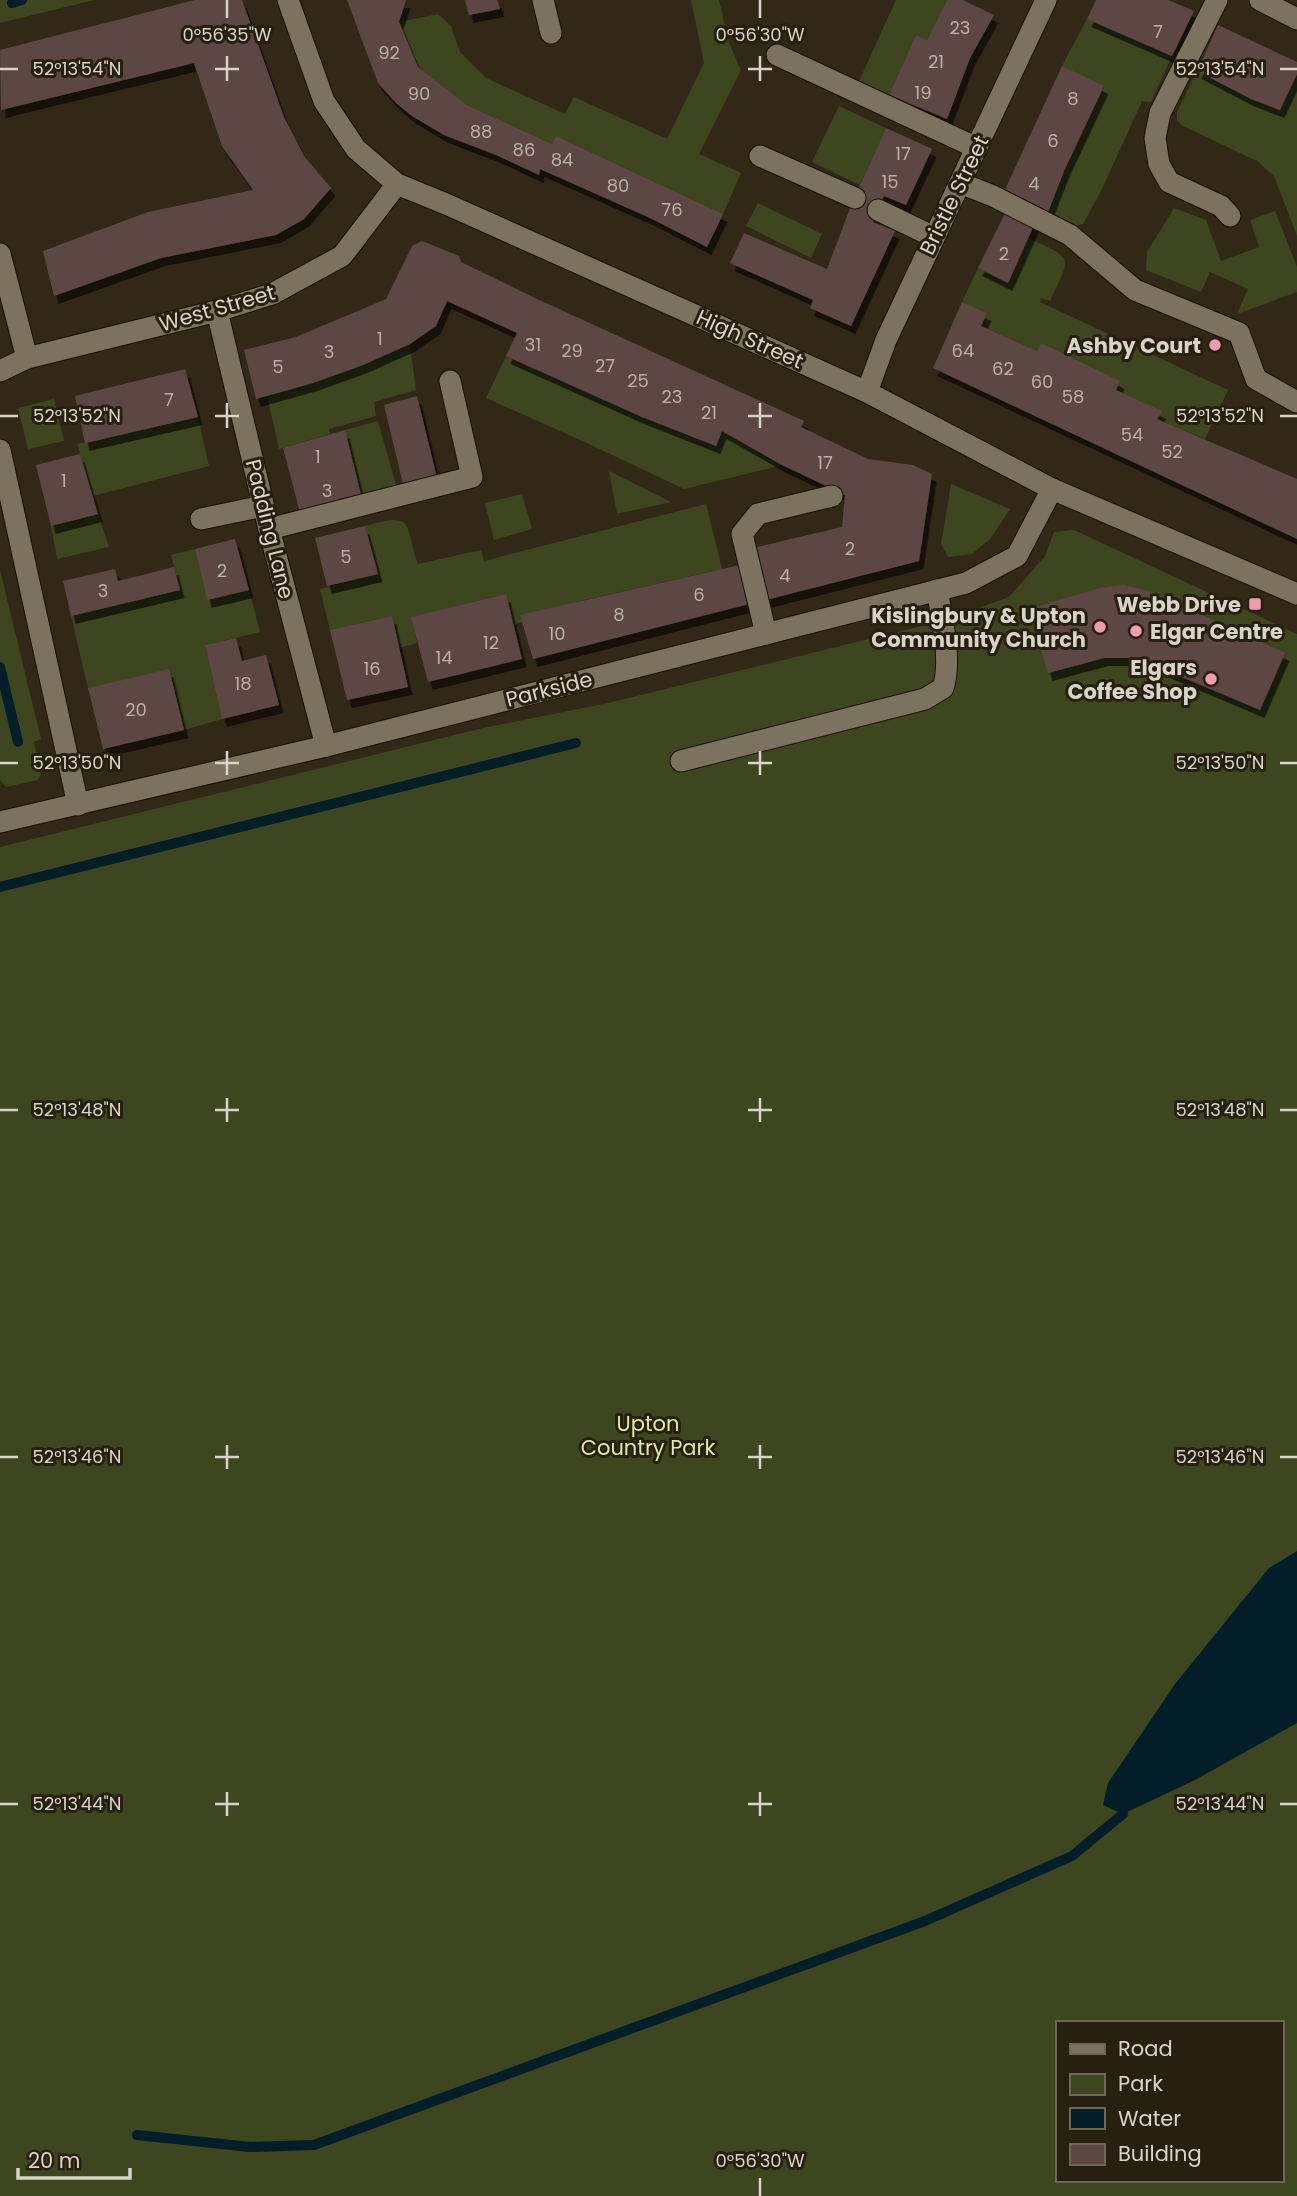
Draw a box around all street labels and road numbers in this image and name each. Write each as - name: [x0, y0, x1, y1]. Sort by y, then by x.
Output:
- street label: Bristle Street: [913, 130, 995, 260]
- street label: West Street: [156, 278, 278, 338]
- street label: High Street: [692, 302, 808, 376]
- street label: Padding Lane: [239, 456, 301, 602]
- street label: Parkside: [503, 664, 595, 714]

